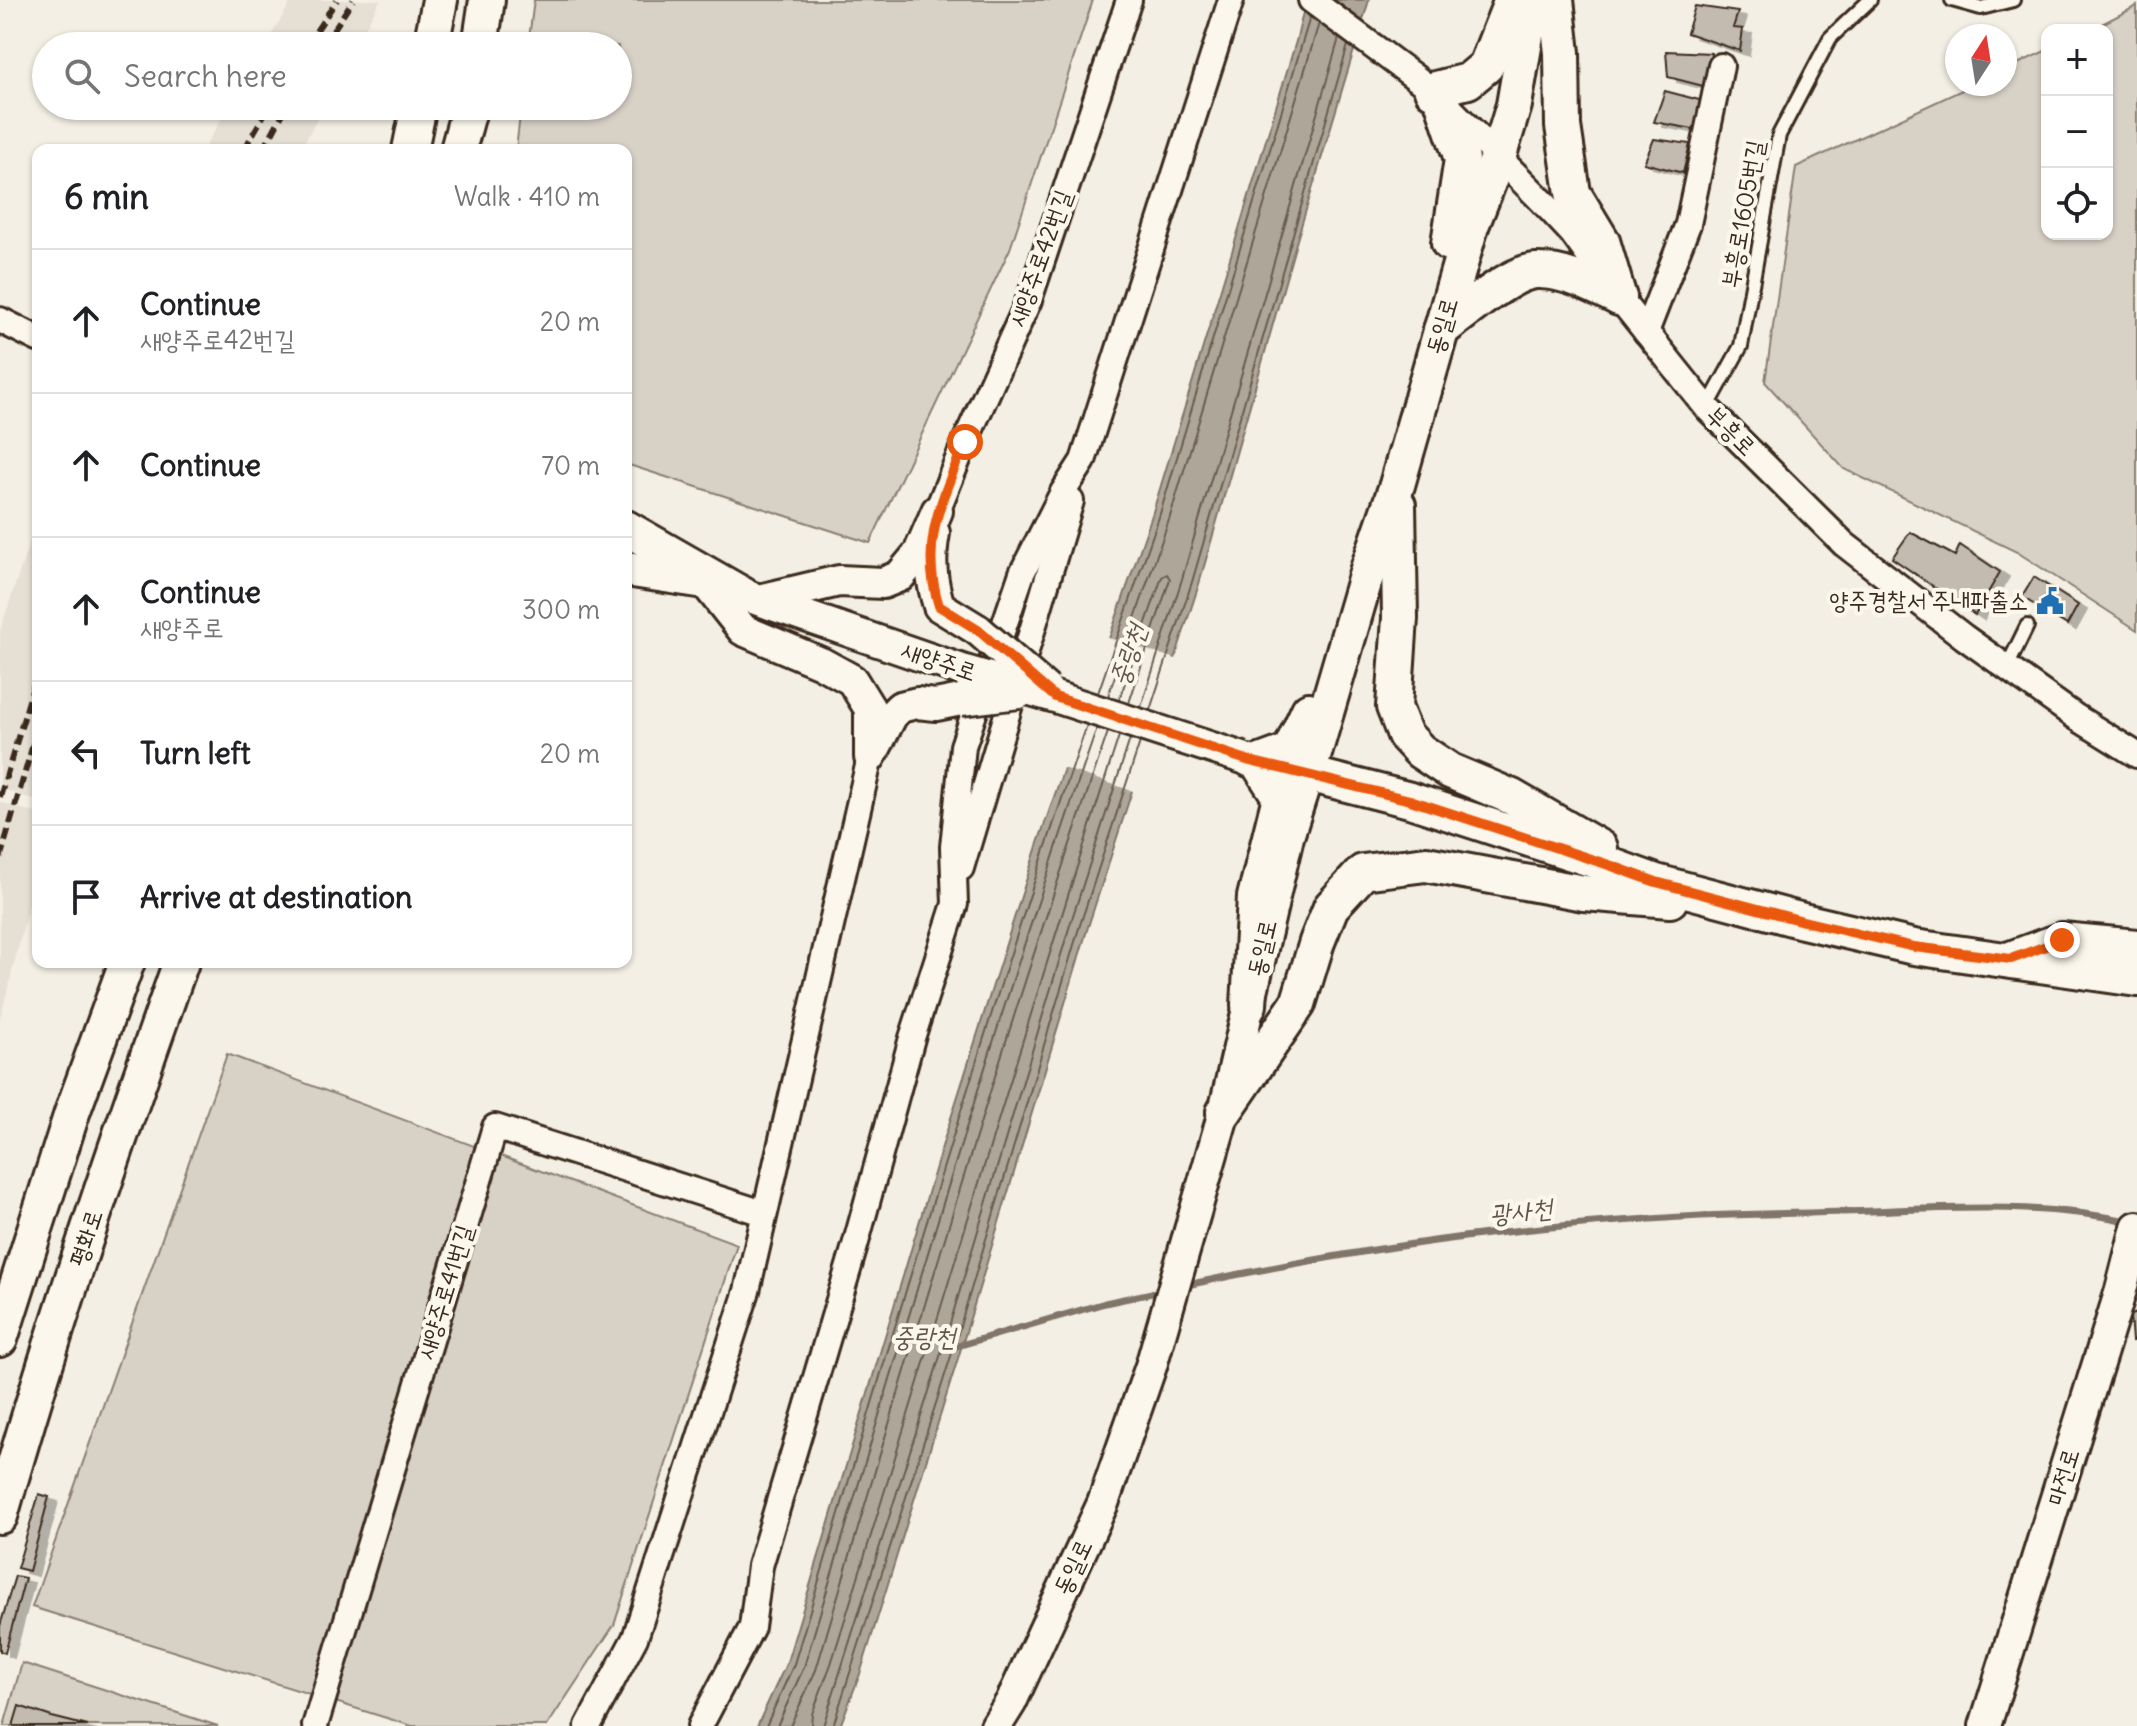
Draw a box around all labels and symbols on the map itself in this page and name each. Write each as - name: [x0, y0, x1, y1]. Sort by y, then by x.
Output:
- north arrow: [1945, 24, 2017, 96]
- street label: 부흥로1605번길: [1714, 138, 1770, 290]
- street label: 새양주로42번길: [1001, 185, 1078, 330]
- street label: 동일로: [1419, 294, 1463, 358]
- street label: 부흥로: [1701, 399, 1763, 461]
- route start: [947, 424, 983, 460]
- place label: 양주경찰서 주내파출소: [1829, 585, 2028, 615]
- public building icon: 양주경찰서 주내파출소: [2035, 586, 2065, 616]
- water label: 중랑천: [1102, 617, 1154, 690]
- street label: 새양주로: [898, 633, 981, 687]
- street label: 동일로: [1240, 916, 1282, 979]
- route end: [2044, 922, 2080, 958]
- water label: 광사천: [1488, 1190, 1557, 1230]
- street label: 평화로: [62, 1206, 108, 1270]
- street label: 새양주로41번길: [409, 1221, 479, 1363]
- water label: 중랑천: [893, 1320, 958, 1353]
- street label: 마전로: [2039, 1445, 2085, 1509]
- street label: 동일로: [1046, 1534, 1098, 1599]

